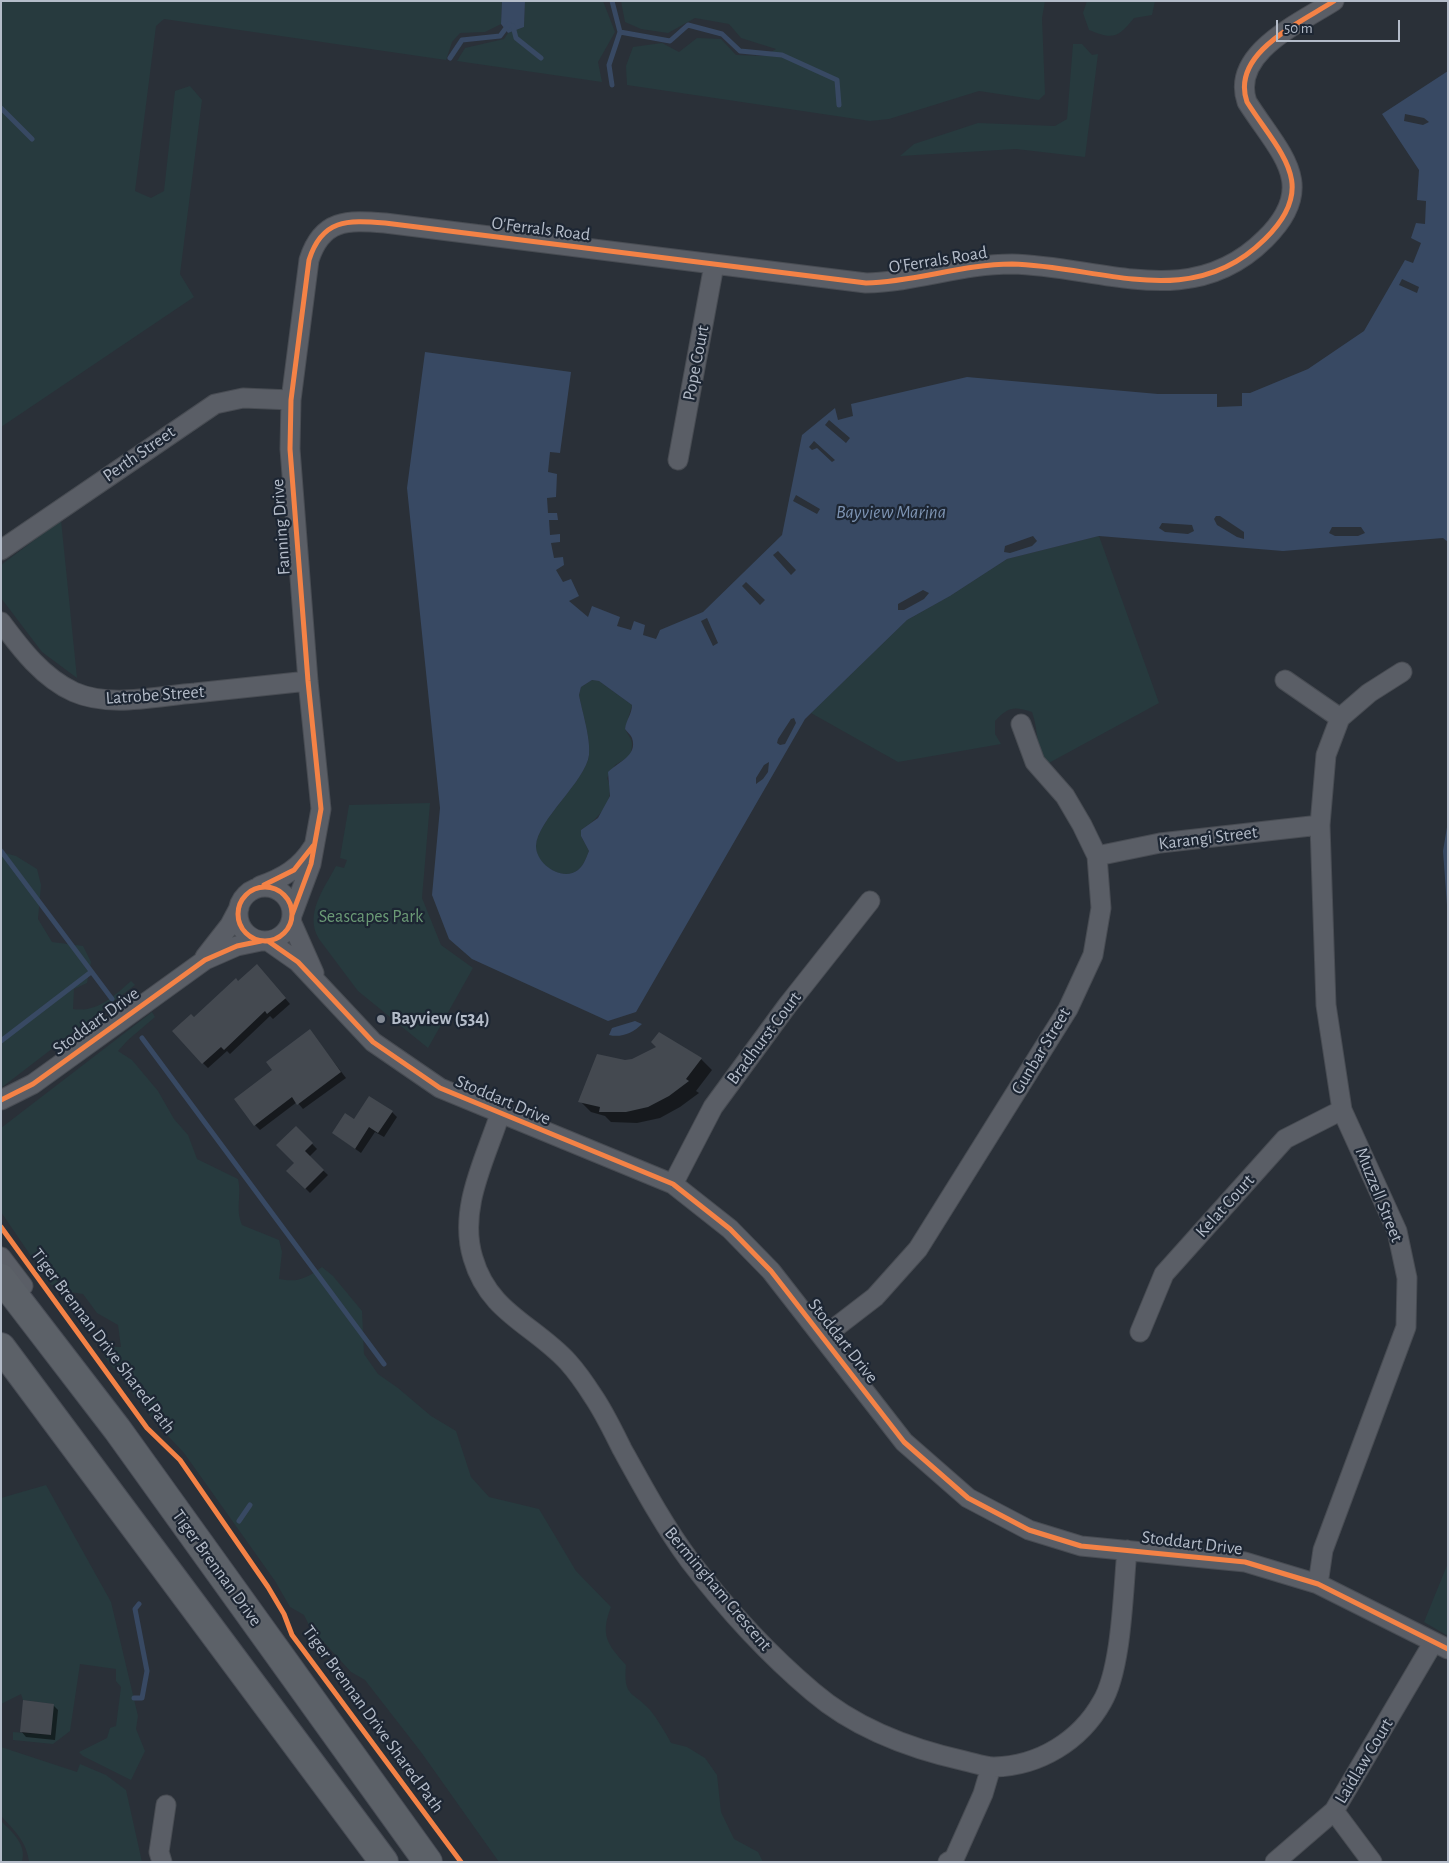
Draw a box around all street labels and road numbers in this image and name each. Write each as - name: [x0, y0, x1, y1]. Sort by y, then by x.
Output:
- street label: O'Ferrals Road: [490, 212, 592, 246]
- street label: O'Ferrals Road: [887, 242, 989, 278]
- street label: Pope Court: [678, 324, 714, 402]
- street label: Perth Street: [99, 421, 179, 487]
- street label: Fanning Drive: [267, 478, 295, 576]
- street label: Latrobe Street: [105, 681, 205, 709]
- street label: Karangi Street: [1157, 821, 1259, 855]
- street label: Stoddart Drive: [49, 982, 143, 1060]
- street label: Bradhurst Court: [722, 987, 806, 1089]
- street label: Gunbar Street: [1007, 1004, 1075, 1098]
- street label: Stoddart Drive: [452, 1070, 554, 1130]
- street label: Muzzell Street: [1350, 1145, 1408, 1245]
- street label: Kelat Court: [1191, 1170, 1259, 1242]
- street label: Tiger Brennan Drive Shared Path: [26, 1244, 180, 1438]
- street label: Stoddart Drive: [803, 1294, 883, 1388]
- street label: Tiger Brennan Drive: [167, 1505, 267, 1631]
- street label: Bermingham Crescent: [660, 1523, 776, 1655]
- street label: Stoddart Drive: [1140, 1526, 1244, 1560]
- street label: Tiger Brennan Drive Shared Path: [298, 1621, 448, 1817]
- street label: Laidlaw Court: [1330, 1715, 1398, 1807]

